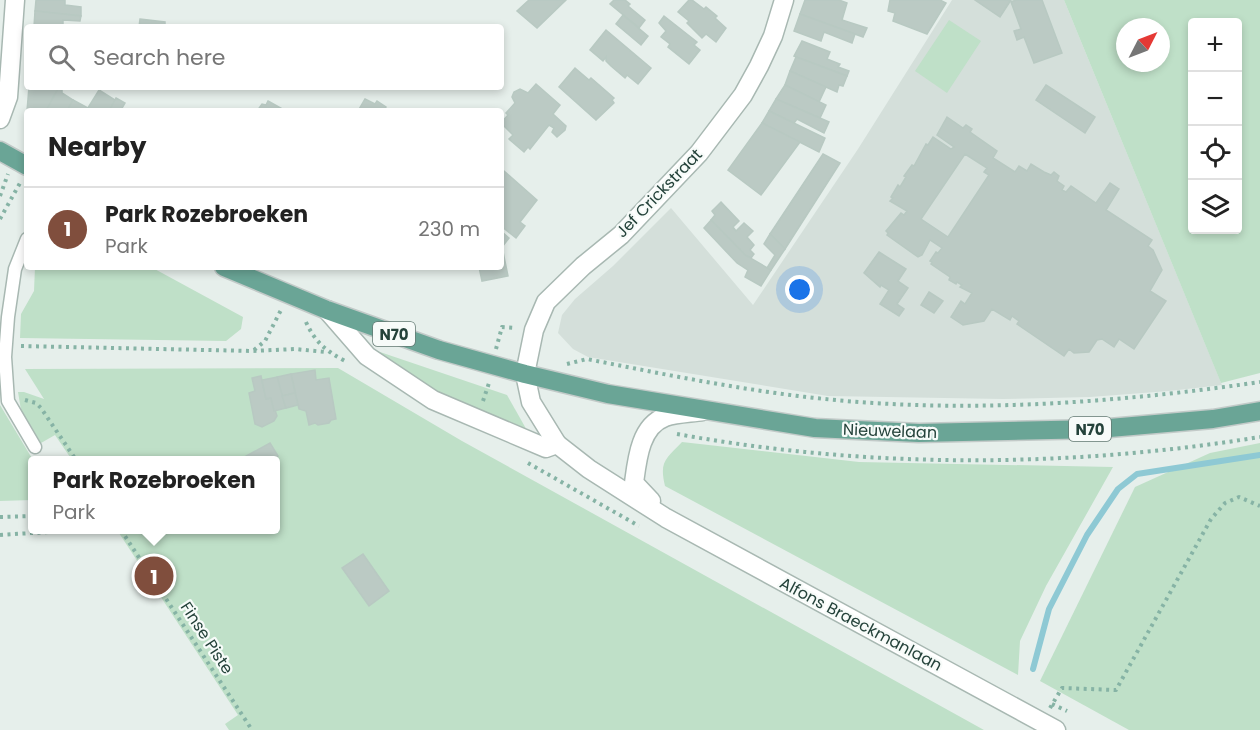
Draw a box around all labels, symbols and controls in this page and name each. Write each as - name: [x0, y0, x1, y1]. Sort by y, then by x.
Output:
- north arrow: [1116, 18, 1170, 72]
- map controls: [1188, 18, 1242, 234]
- button: +: [1188, 18, 1242, 72]
- search box: [24, 24, 504, 90]
- icon: search: [45, 41, 78, 74]
- text: Search here: [93, 42, 226, 73]
- button: −: [1188, 72, 1242, 126]
- button: locate: [1188, 126, 1242, 180]
- text: Nearby: [48, 129, 146, 165]
- street label: Jef Crickstraat: [611, 143, 708, 243]
- button: layers: [1188, 180, 1242, 234]
- text: Park Rozebroeken: [105, 199, 308, 230]
- text: 1: [64, 215, 71, 243]
- text: 230 m: [418, 215, 480, 243]
- text: Park: [105, 232, 148, 260]
- your location: [785, 275, 814, 304]
- road number: N70: [373, 322, 415, 346]
- road number: N70: [1069, 417, 1111, 441]
- street label: Nieuwelaan: [843, 418, 937, 444]
- popup: [28, 456, 280, 534]
- text: Park Rozebroeken: [52, 465, 256, 496]
- text: Park: [52, 498, 95, 526]
- pin: 1: [134, 554, 174, 598]
- street label: Alfons Braeckmanlaan: [776, 571, 946, 677]
- street label: Finse Piste: [175, 597, 239, 679]

